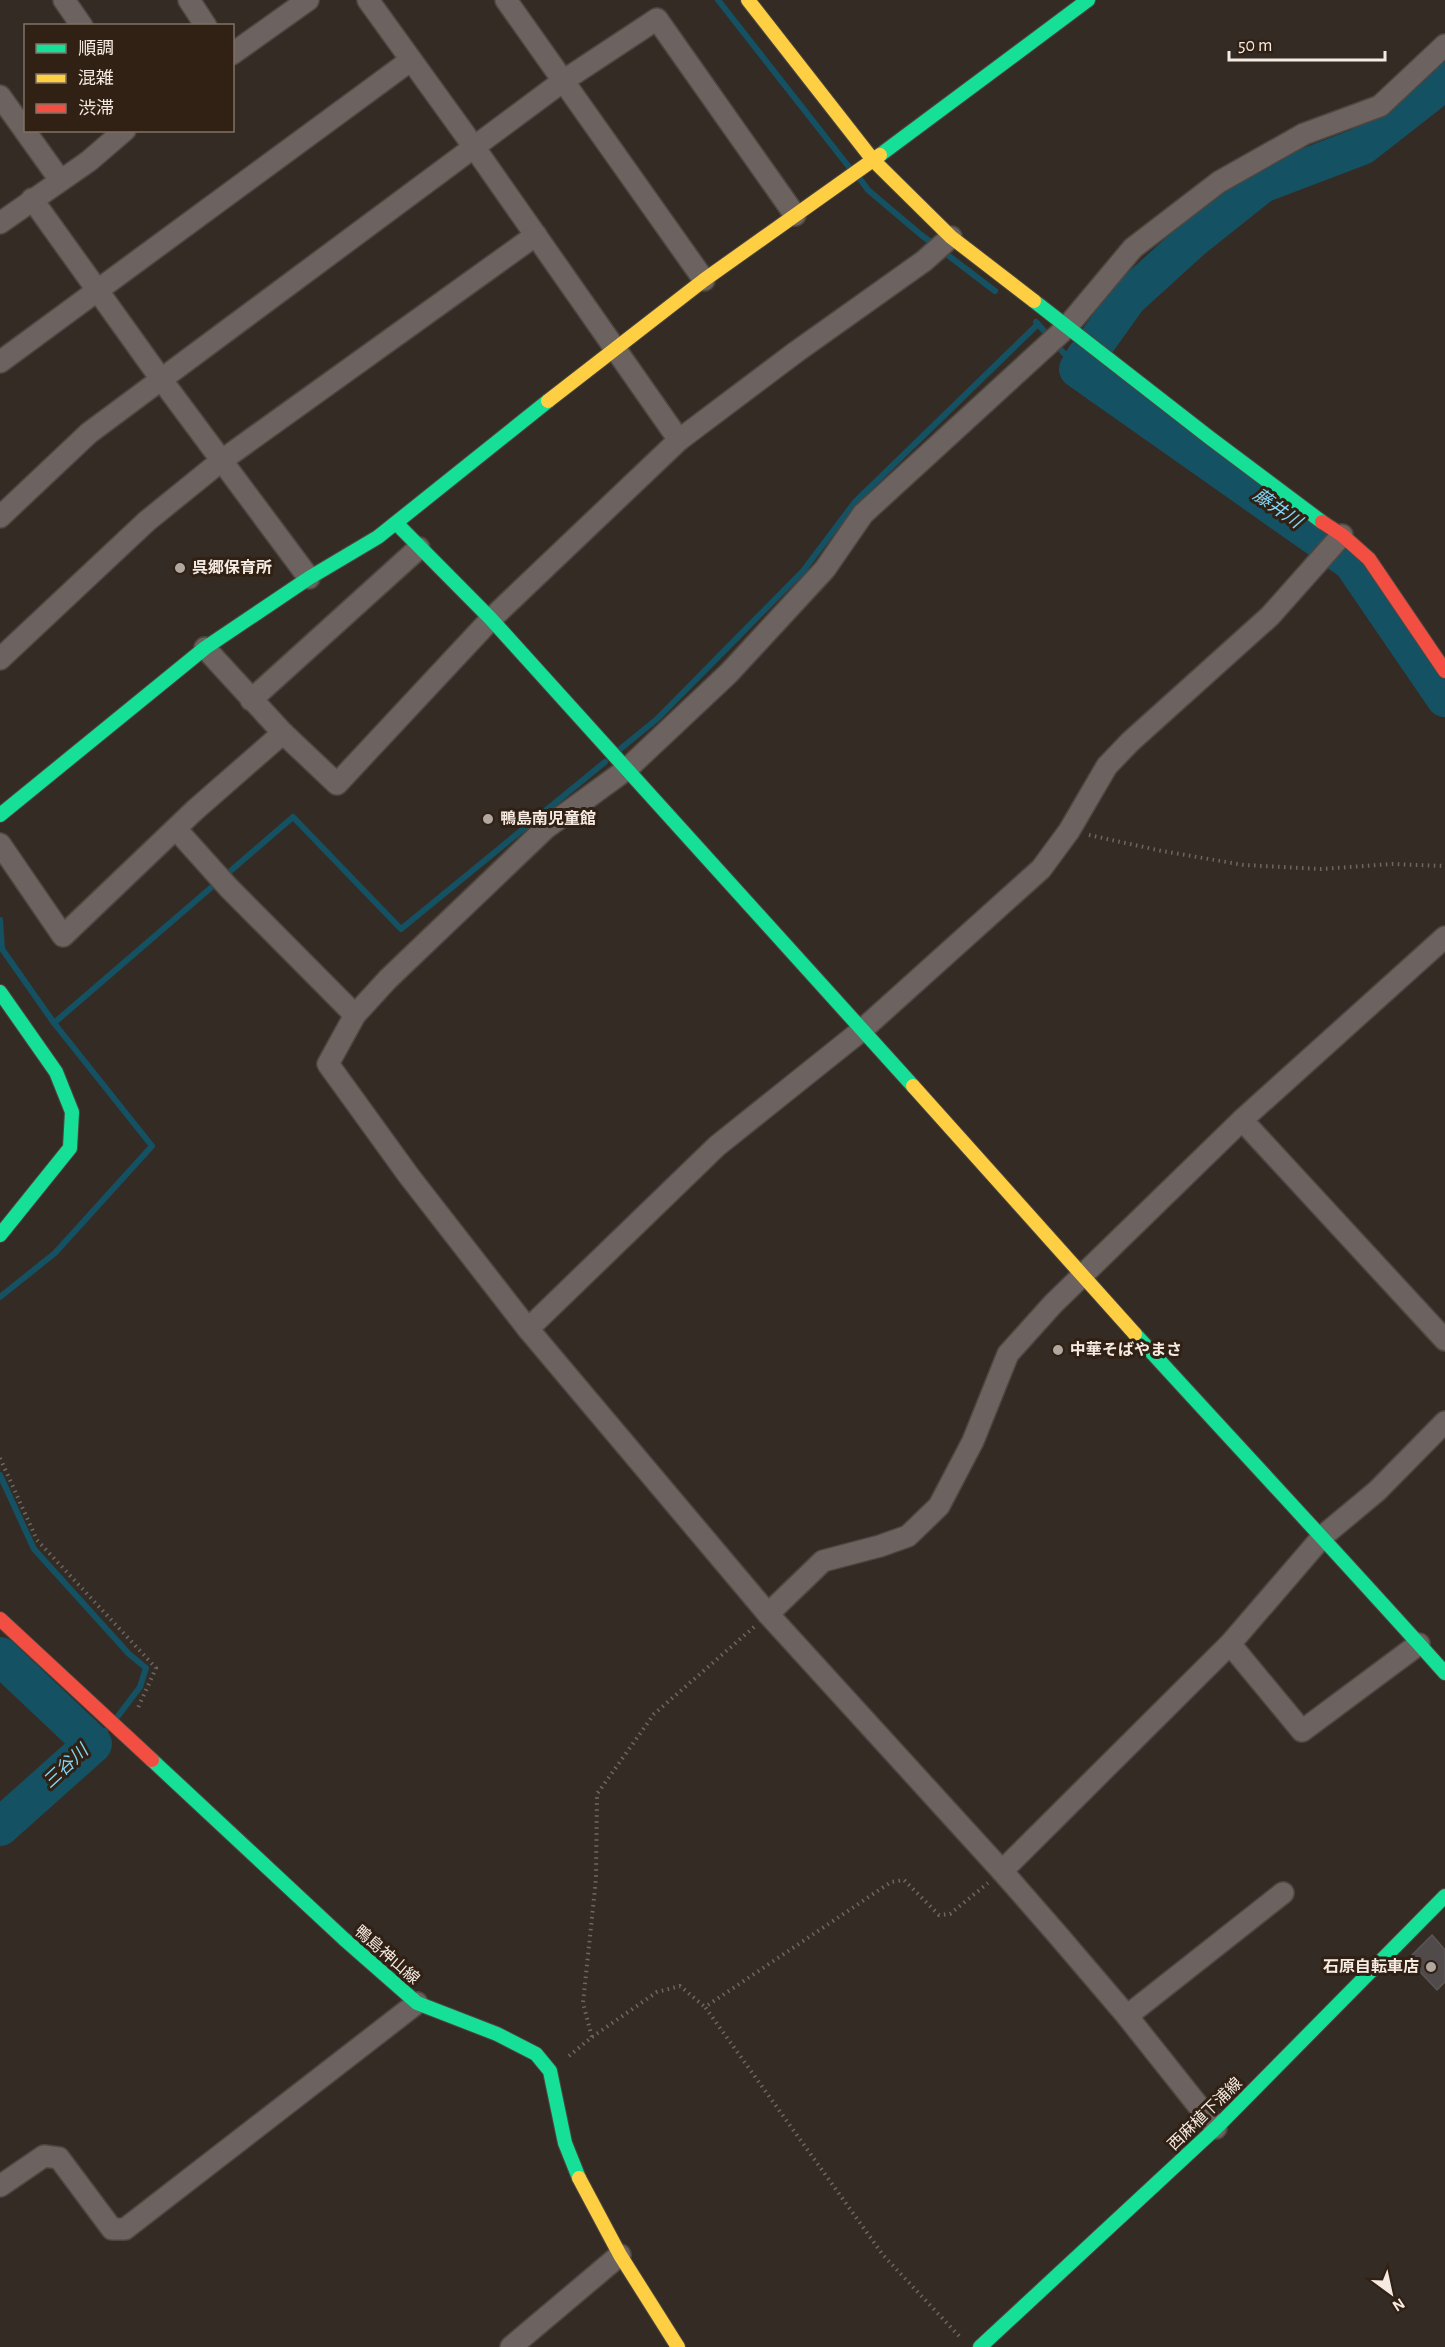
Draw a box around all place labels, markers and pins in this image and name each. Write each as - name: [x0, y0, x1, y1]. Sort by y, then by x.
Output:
- place label: 呉郷保育所: [192, 559, 272, 576]
- marker: 呉郷保育所: [173, 561, 187, 575]
- place label: 鴨島南児童館: [500, 810, 596, 827]
- marker: 鴨島南児童館: [481, 812, 495, 826]
- place label: 中華そばやまさ: [1070, 1341, 1182, 1358]
- marker: 中華そばやまさ: [1051, 1343, 1065, 1357]
- place label: 石原自転車店: [1323, 1958, 1419, 1975]
- marker: 石原自転車店: [1424, 1960, 1438, 1974]

